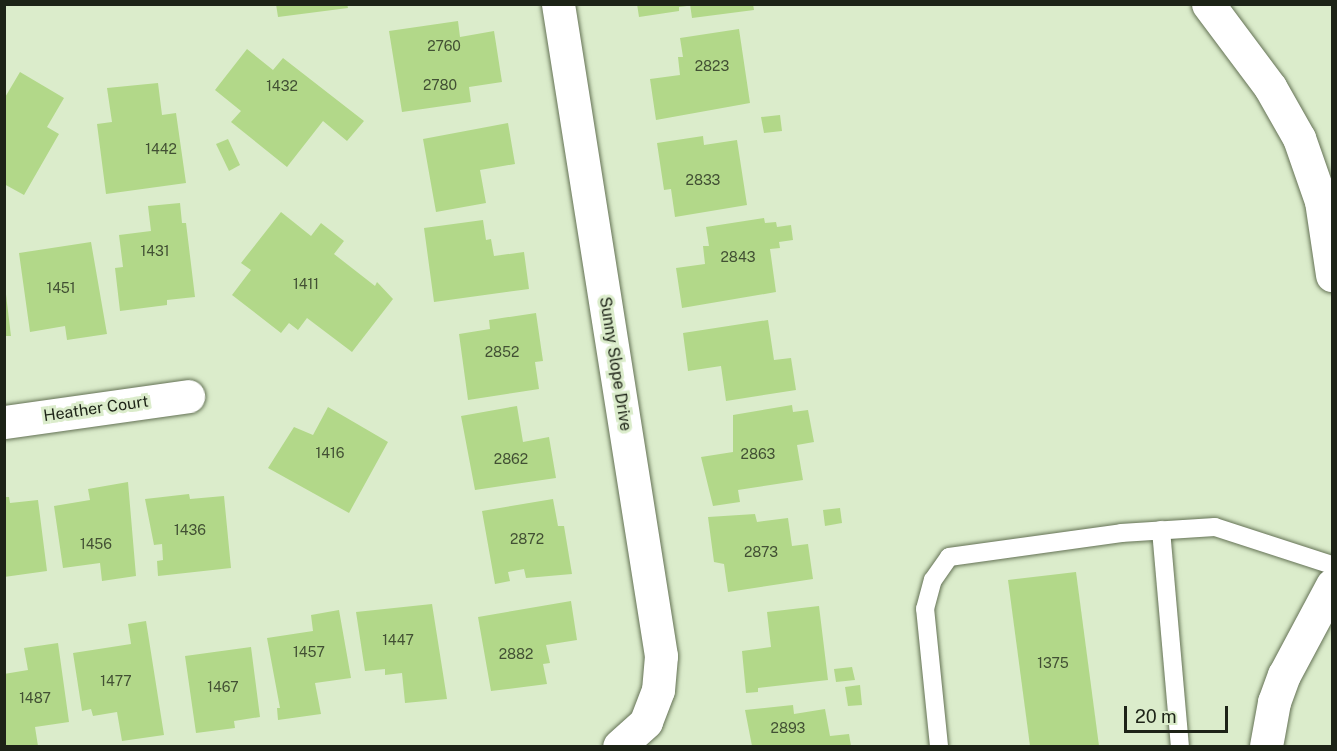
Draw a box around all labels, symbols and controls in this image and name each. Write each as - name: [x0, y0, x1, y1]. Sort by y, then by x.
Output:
- house number: 2760: [427, 38, 461, 54]
- house number: 2823: [695, 58, 729, 74]
- house number: 2780: [423, 77, 457, 93]
- house number: 1432: [266, 78, 298, 94]
- house number: 1442: [145, 141, 177, 157]
- house number: 2833: [686, 172, 720, 188]
- house number: 1431: [140, 243, 170, 259]
- house number: 2843: [720, 249, 756, 265]
- house number: 1411: [293, 276, 319, 292]
- house number: 1451: [46, 280, 76, 296]
- street label: Sunny Slope Drive: [595, 295, 635, 433]
- house number: 2852: [485, 344, 519, 360]
- street label: Heather Court: [42, 392, 150, 426]
- house number: 1416: [316, 445, 344, 461]
- house number: 2863: [741, 446, 775, 462]
- house number: 2862: [494, 451, 528, 467]
- house number: 1436: [174, 522, 206, 538]
- house number: 2872: [510, 531, 544, 547]
- house number: 1456: [80, 536, 112, 552]
- house number: 2873: [744, 544, 778, 560]
- house number: 1447: [382, 632, 414, 648]
- house number: 1457: [293, 644, 325, 660]
- house number: 2882: [499, 646, 533, 662]
- house number: 1375: [1037, 655, 1069, 671]
- house number: 1477: [100, 673, 132, 689]
- house number: 1467: [207, 679, 239, 695]
- house number: 1487: [19, 690, 51, 706]
- scale bar: [1127, 694, 1230, 732]
- text: 20 m: [1135, 706, 1177, 727]
- house number: 2893: [771, 720, 805, 736]

